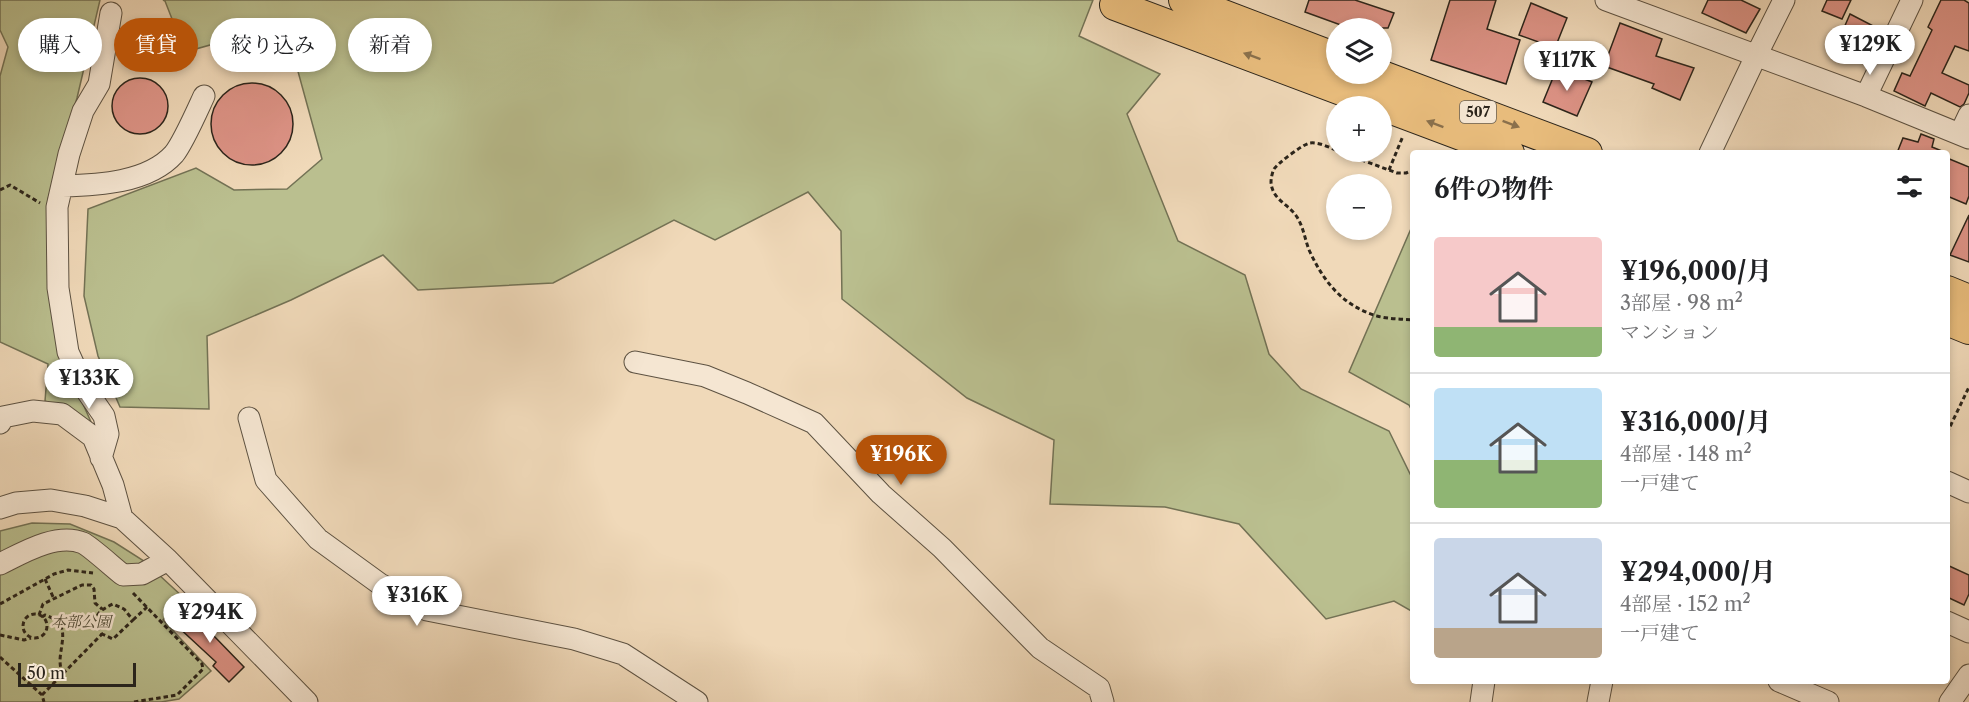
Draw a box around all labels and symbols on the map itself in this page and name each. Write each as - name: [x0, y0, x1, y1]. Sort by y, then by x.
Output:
- pin: ¥129K: [1828, 25, 1912, 76]
- pin: ¥117K: [1525, 41, 1609, 92]
- one-way arrow: [1243, 51, 1261, 61]
- road number: 507: [1460, 101, 1496, 123]
- one-way arrow: [1426, 119, 1444, 129]
- one-way arrow: [1502, 119, 1520, 129]
- pin: ¥133K: [47, 359, 131, 410]
- pin: ¥196K: [859, 435, 943, 486]
- pin: ¥316K: [375, 576, 459, 627]
- pin: ¥294K: [168, 593, 252, 644]
- park label: 本部公園: [51, 612, 114, 631]
- scale bar: [18, 660, 136, 688]

